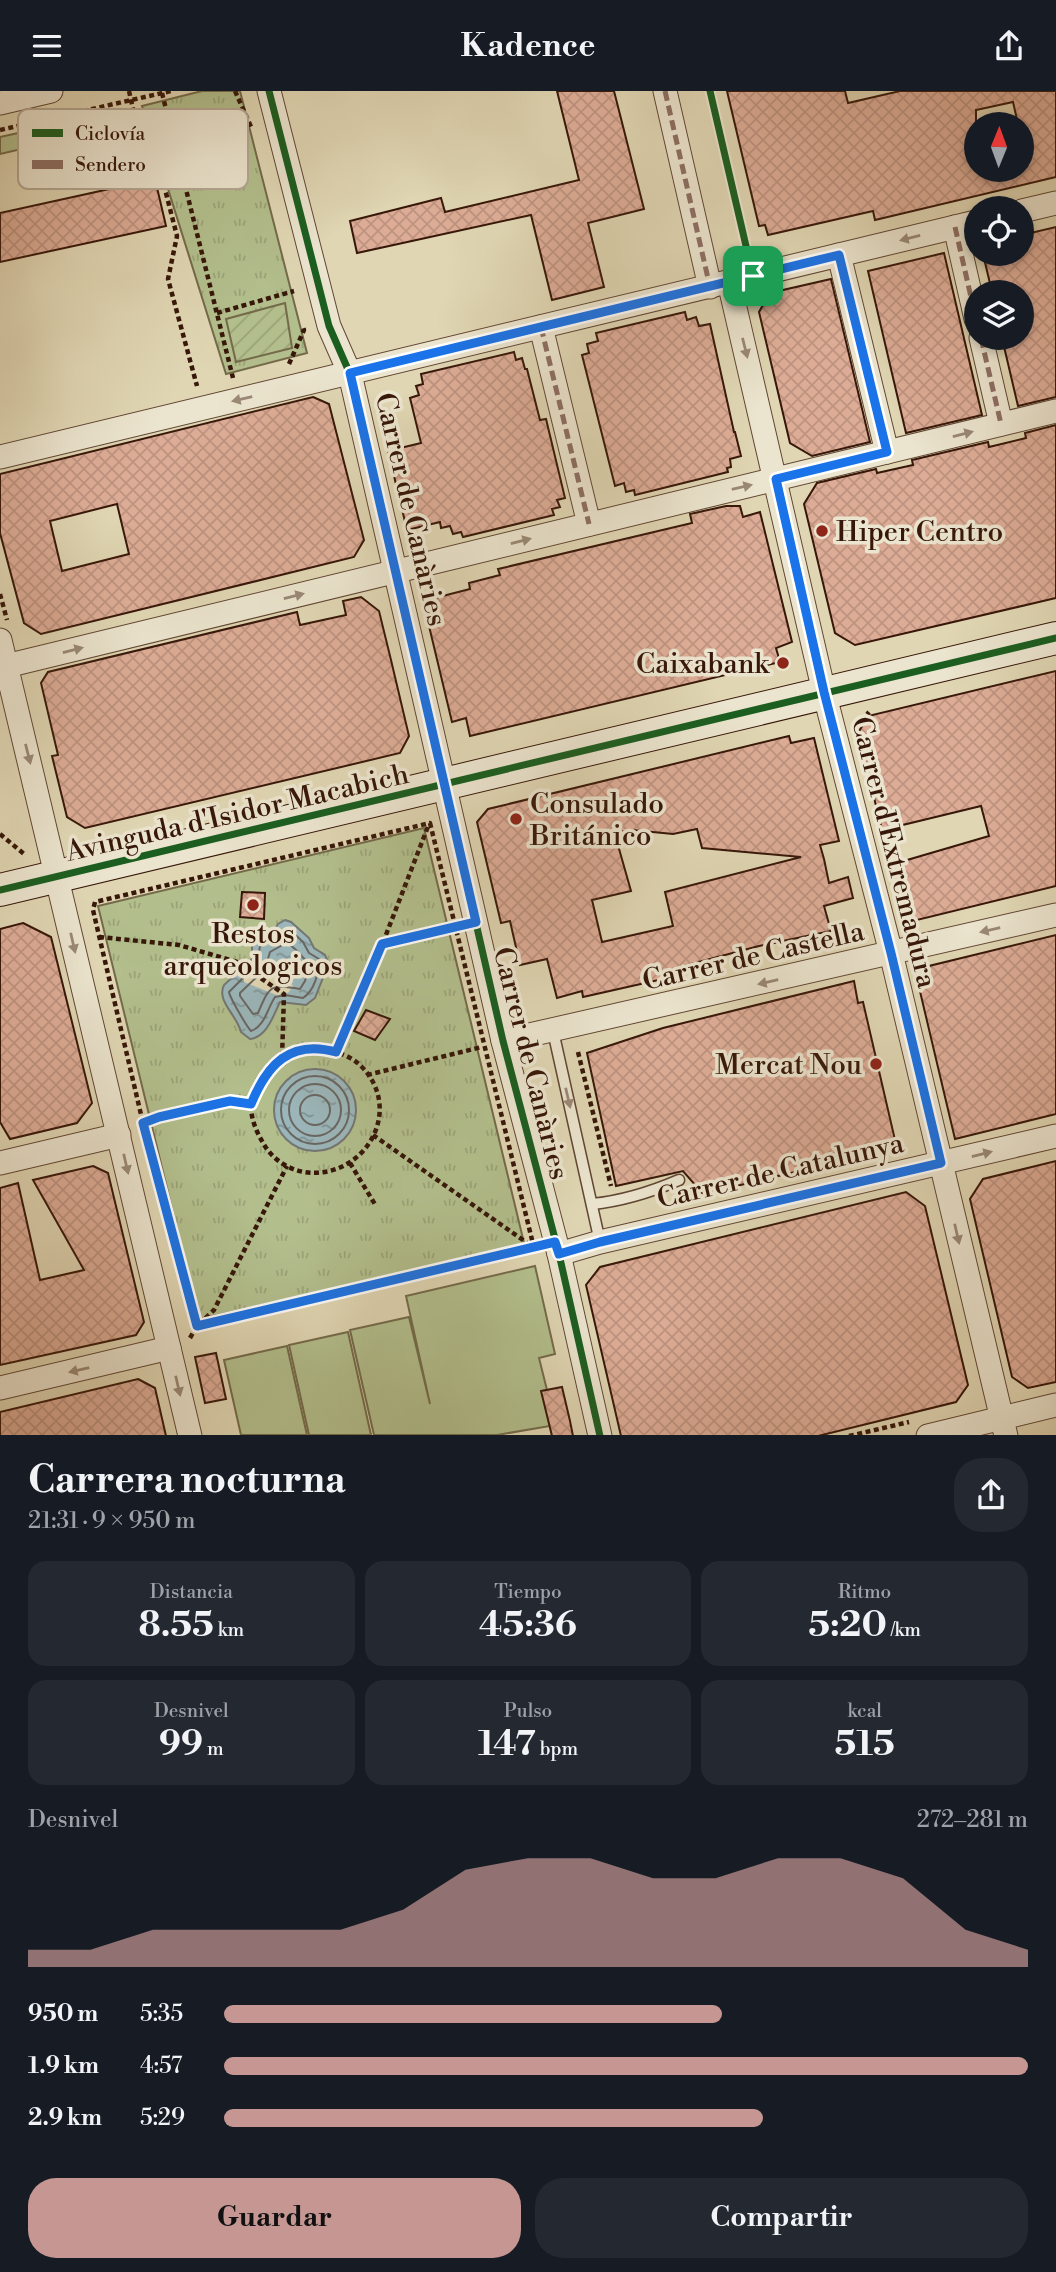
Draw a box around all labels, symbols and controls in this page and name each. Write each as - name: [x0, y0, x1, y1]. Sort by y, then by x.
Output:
- text: Kadence: [461, 26, 595, 66]
- icon: menu: [28, 27, 66, 65]
- icon: share: [990, 27, 1028, 65]
- legend: [18, 109, 248, 189]
- north arrow: [964, 112, 1034, 182]
- map controls: [964, 112, 1034, 350]
- text: Ciclovía: [75, 122, 145, 146]
- text: Sendero: [75, 153, 146, 177]
- button: locate: [964, 196, 1034, 266]
- one-way arrow: [899, 233, 921, 244]
- pin: [723, 246, 783, 306]
- icon: arrive: [734, 257, 772, 295]
- button: layers: [964, 280, 1034, 350]
- one-way arrow: [740, 338, 751, 360]
- street label: Carrer de Canàries: [367, 389, 454, 629]
- one-way arrow: [231, 394, 253, 405]
- one-way arrow: [952, 428, 974, 439]
- one-way arrow: [731, 481, 753, 492]
- place label: Hiper Centro: [836, 515, 1003, 550]
- marker: Hiper Centro: [814, 523, 830, 539]
- one-way arrow: [510, 535, 532, 546]
- one-way arrow: [283, 590, 305, 601]
- one-way arrow: [62, 644, 84, 655]
- place label: Caixabank: [636, 647, 770, 682]
- marker: Caixabank: [775, 655, 791, 671]
- street label: Carrer d'Extremadura: [843, 713, 944, 992]
- one-way arrow: [23, 743, 34, 765]
- street label: Avinguda d'Isidor Macabich: [61, 757, 413, 870]
- place label: Consulado Británico: [529, 787, 664, 854]
- marker: Consulado Británico: [508, 811, 524, 827]
- marker: Restos arqueologicos: [245, 897, 261, 913]
- street label: Carrer de Castella: [639, 914, 868, 999]
- place label: Restos arqueologicos: [163, 917, 343, 984]
- one-way arrow: [978, 925, 1000, 936]
- one-way arrow: [68, 932, 79, 954]
- street label: Carrer de Canàries: [485, 944, 576, 1183]
- one-way arrow: [757, 976, 779, 987]
- place label: Mercat Nou: [715, 1048, 862, 1083]
- marker: Mercat Nou: [868, 1056, 884, 1072]
- one-way arrow: [563, 1087, 574, 1109]
- street label: Carrer de Catalunya: [654, 1126, 908, 1217]
- one-way arrow: [972, 1148, 994, 1159]
- one-way arrow: [120, 1153, 131, 1175]
- one-way arrow: [952, 1223, 963, 1245]
- one-way arrow: [68, 1364, 90, 1375]
- one-way arrow: [173, 1375, 184, 1397]
- text: Carrera nocturna: [28, 1457, 346, 1504]
- button: share: [954, 1458, 1028, 1532]
- text: 21:31 · 9 × 950 m: [28, 1507, 195, 1535]
- text: Distancia: [150, 1580, 233, 1604]
- text: Tiempo: [494, 1580, 562, 1604]
- text: Ritmo: [838, 1580, 891, 1604]
- text: 8.55: [138, 1604, 214, 1647]
- text: 45:36: [479, 1604, 577, 1647]
- text: 5:20: [808, 1604, 887, 1647]
- text: km: [214, 1618, 244, 1642]
- text: /km: [887, 1618, 921, 1642]
- text: Desnivel: [154, 1699, 229, 1723]
- text: Pulso: [504, 1699, 552, 1723]
- text: kcal: [847, 1699, 882, 1723]
- text: 99: [159, 1723, 203, 1766]
- text: 147: [478, 1723, 536, 1766]
- text: 515: [835, 1723, 895, 1766]
- text: m: [203, 1737, 224, 1761]
- text: bpm: [536, 1737, 578, 1761]
- text: Desnivel: [28, 1806, 118, 1834]
- text: 272–281 m: [917, 1806, 1028, 1834]
- text: 950 m: [28, 2000, 98, 2028]
- text: 5:35: [140, 2000, 183, 2028]
- text: 1.9 km: [28, 2052, 99, 2080]
- text: 4:57: [140, 2052, 182, 2080]
- text: 2.9 km: [28, 2104, 102, 2132]
- text: 5:29: [140, 2104, 185, 2132]
- button: Guardar: [28, 2178, 521, 2258]
- button: Compartir: [535, 2178, 1028, 2258]

